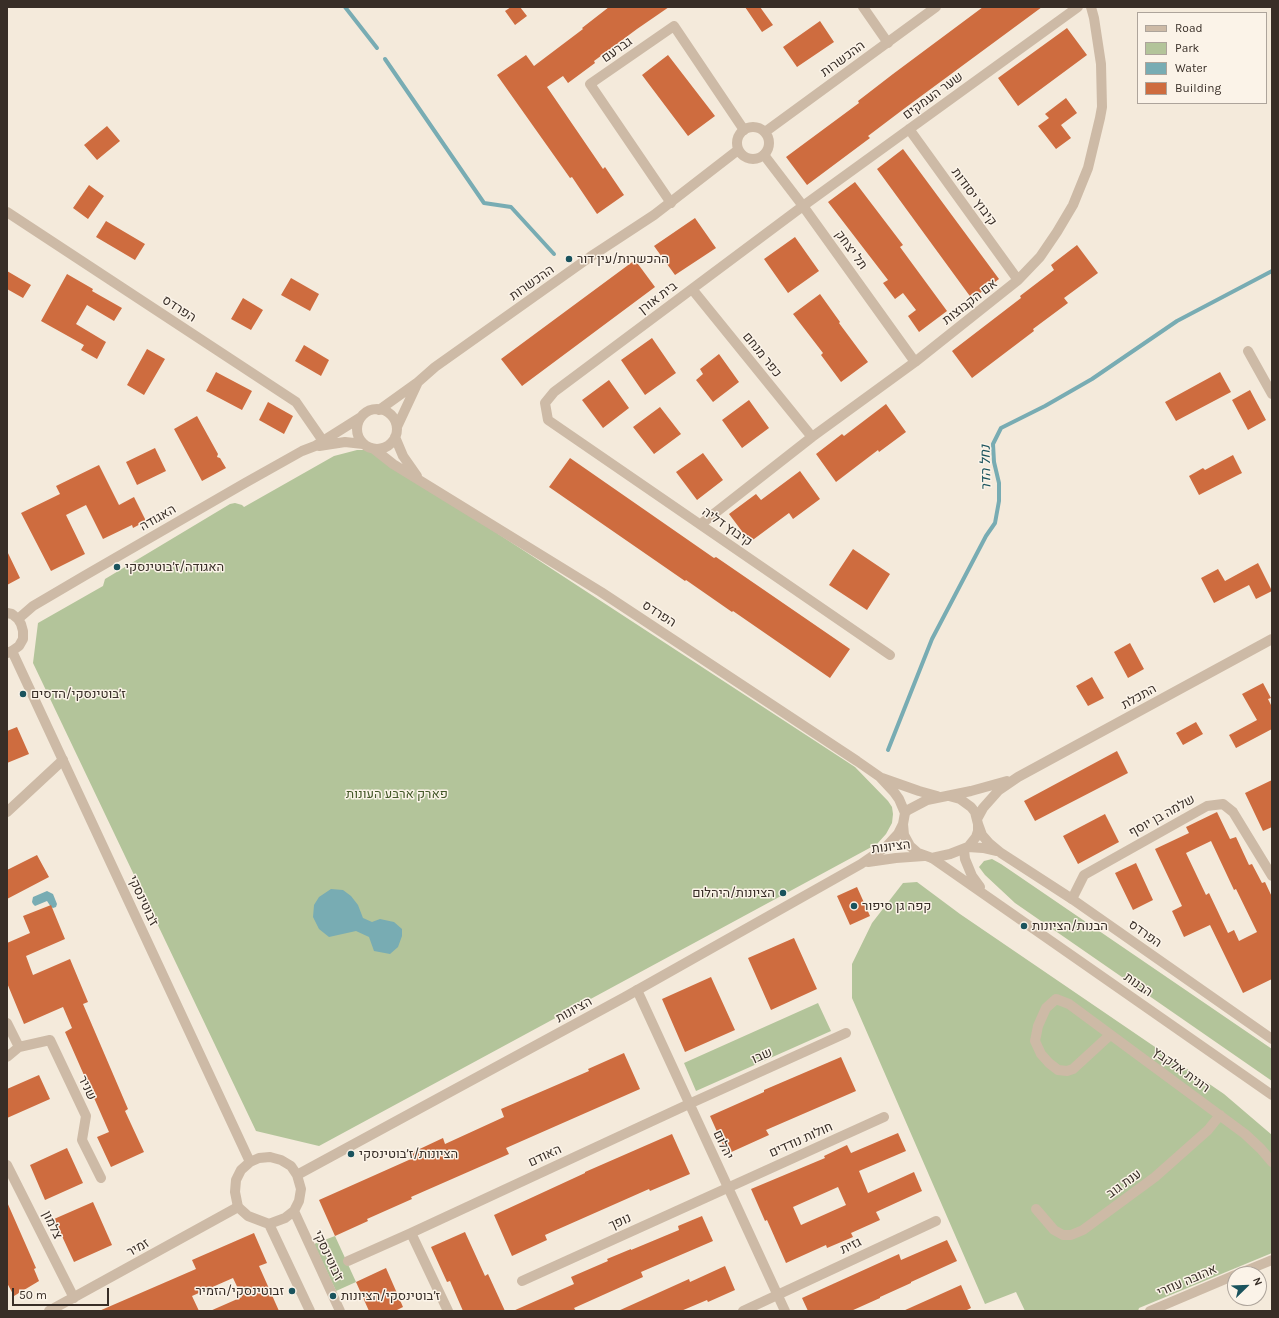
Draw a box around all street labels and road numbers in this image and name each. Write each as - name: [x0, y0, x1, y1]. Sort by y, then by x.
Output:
- street label: גברעם: [599, 34, 635, 66]
- street label: ההכשרות: [818, 38, 868, 80]
- street label: שער העמקים: [900, 69, 966, 123]
- street label: קיבוץ יסודות: [948, 165, 1000, 229]
- street label: תל יצחק: [831, 227, 871, 273]
- street label: ההכשרות: [507, 262, 557, 304]
- street label: אם הקבוצות: [940, 276, 1000, 328]
- street label: בית אורן: [636, 278, 680, 318]
- street label: הפרדס: [159, 292, 199, 326]
- street label: כפר מנחם: [739, 329, 785, 381]
- street label: האגודה: [137, 501, 179, 535]
- street label: קיבוץ דליה: [699, 504, 755, 550]
- street label: הפרדס: [639, 597, 679, 631]
- street label: התכלת: [1119, 681, 1159, 713]
- street label: שלמה בן יוסף: [1126, 791, 1198, 841]
- street label: הציונות: [871, 837, 911, 857]
- street label: ז'בוטינסקי: [125, 873, 161, 929]
- street label: הפרדס: [1125, 917, 1165, 951]
- street label: הבנות: [1121, 970, 1155, 1000]
- street label: הציונות: [553, 994, 595, 1026]
- street label: רונית אלקבץ: [1149, 1044, 1213, 1096]
- street label: שבו: [749, 1045, 775, 1067]
- street label: שניר: [74, 1073, 100, 1103]
- street label: חולות נודדים: [767, 1119, 835, 1161]
- street label: יהלום: [710, 1128, 736, 1162]
- street label: האודם: [526, 1142, 564, 1170]
- street label: ענת גוב: [1104, 1166, 1144, 1202]
- street label: צלמון: [39, 1208, 65, 1242]
- street label: נופך: [606, 1210, 634, 1234]
- street label: ז'בוטינסקי: [310, 1228, 346, 1284]
- street label: גזית: [838, 1234, 864, 1258]
- street label: זמיר: [124, 1236, 152, 1260]
- street label: אהובה עוזרי: [1155, 1261, 1219, 1301]

